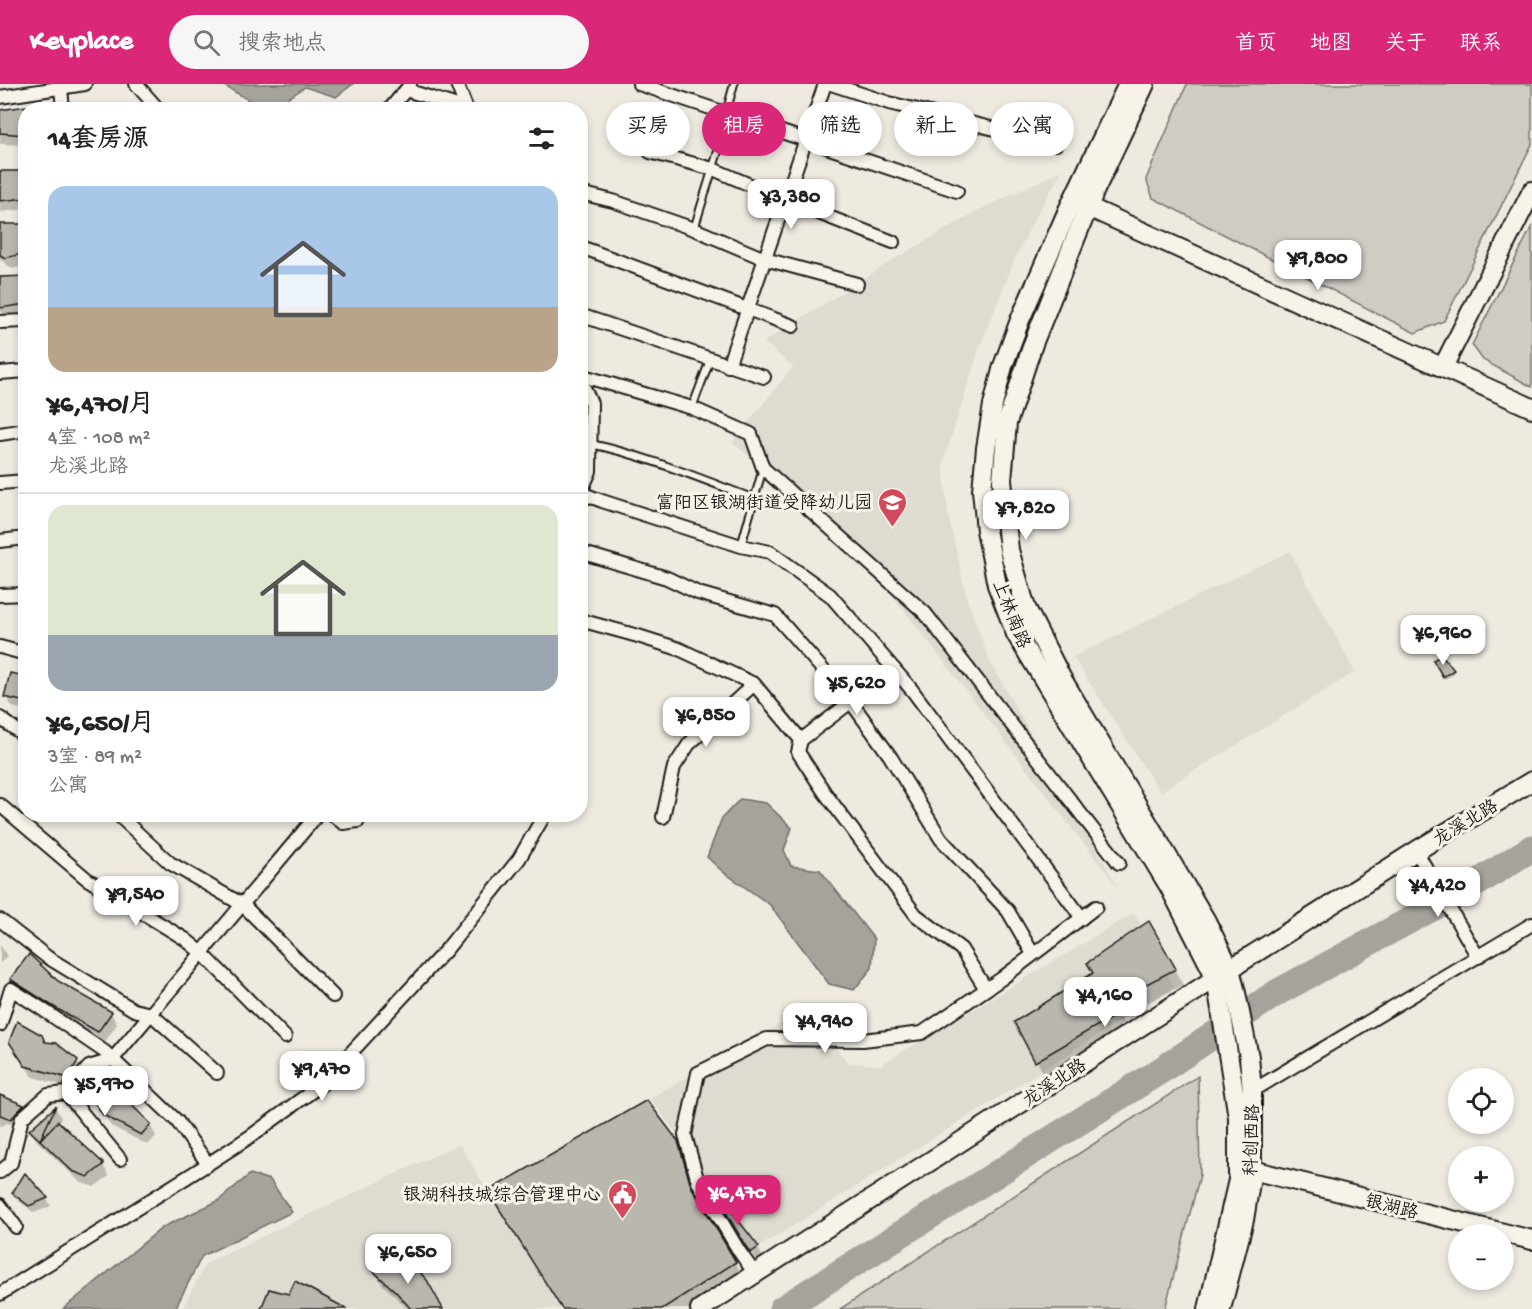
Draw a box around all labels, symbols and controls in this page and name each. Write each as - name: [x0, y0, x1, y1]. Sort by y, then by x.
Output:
- search box: [169, 15, 589, 69]
- text: Keyplace: [30, 26, 133, 59]
- icon: search: [190, 26, 223, 59]
- text: 搜索地点: [238, 32, 326, 58]
- text: 首页: [1235, 33, 1277, 58]
- text: 地图: [1310, 33, 1352, 58]
- text: 关于: [1385, 33, 1427, 58]
- text: 联系: [1460, 33, 1502, 58]
- chip: 买房: [606, 102, 690, 156]
- chip: 租房: [702, 102, 786, 156]
- chip: 筛选: [798, 102, 882, 156]
- chip: 新上: [894, 102, 978, 156]
- chip: 公寓: [990, 102, 1074, 156]
- icon: filters: [525, 122, 558, 155]
- text: 14套房源: [48, 126, 149, 157]
- pin: ¥3,380: [742, 179, 840, 230]
- text: ¥3,380: [762, 187, 820, 210]
- icon: home: [249, 225, 357, 333]
- pin: ¥9,800: [1269, 240, 1367, 291]
- text: ¥9,800: [1288, 248, 1348, 271]
- text: ¥6,470/月: [48, 391, 154, 422]
- text: 4室 · 108 m²: [48, 428, 150, 451]
- text: 龙溪北路: [48, 457, 128, 480]
- school or university icon: 富阳区银湖街道受降幼儿园: [877, 486, 909, 528]
- pin: ¥7,820: [977, 490, 1075, 541]
- place label: 富阳区银湖街道受降幼儿园: [656, 493, 872, 515]
- text: ¥7,820: [997, 498, 1055, 521]
- icon: home: [249, 544, 357, 652]
- street label: 上林南路: [986, 577, 1034, 652]
- pin: ¥6,960: [1394, 615, 1492, 666]
- text: ¥6,960: [1414, 623, 1472, 646]
- pin: ¥5,620: [808, 665, 906, 716]
- text: ¥5,620: [828, 673, 886, 696]
- pin: ¥6,850: [657, 697, 755, 748]
- text: ¥6,850: [677, 705, 735, 728]
- text: ¥6,650/月: [48, 710, 155, 741]
- text: 3室 · 89 m²: [48, 747, 142, 770]
- text: 公寓: [48, 776, 88, 799]
- street label: 龙溪北路: [1430, 796, 1503, 852]
- pin: ¥4,420: [1389, 867, 1487, 918]
- text: ¥4,420: [1410, 875, 1466, 898]
- pin: ¥9,540: [87, 876, 185, 927]
- text: ¥9,540: [108, 884, 164, 907]
- pin: ¥4,160: [1056, 977, 1154, 1028]
- text: ¥4,160: [1078, 985, 1132, 1008]
- pin: ¥4,940: [776, 1003, 874, 1054]
- text: ¥4,940: [797, 1011, 853, 1034]
- pin: ¥9,470: [273, 1051, 371, 1102]
- street label: 龙溪北路: [1019, 1055, 1091, 1113]
- text: ¥9,470: [294, 1059, 350, 1082]
- pin: ¥5,970: [56, 1066, 154, 1117]
- map controls: [1448, 1068, 1514, 1290]
- button: locate: [1448, 1068, 1514, 1134]
- text: ¥5,970: [76, 1074, 134, 1097]
- street label: 科创西路: [1241, 1104, 1265, 1176]
- button: +: [1448, 1146, 1514, 1212]
- pin: ¥6,470: [689, 1175, 787, 1226]
- public building icon: 银湖科技城综合管理中心: [606, 1178, 638, 1220]
- text: ¥6,470: [710, 1183, 766, 1206]
- place label: 银湖科技城综合管理中心: [403, 1185, 601, 1207]
- street label: 银湖路: [1363, 1191, 1420, 1225]
- button: −: [1448, 1224, 1514, 1290]
- pin: ¥6,650: [359, 1234, 457, 1285]
- text: ¥6,650: [379, 1242, 437, 1265]

